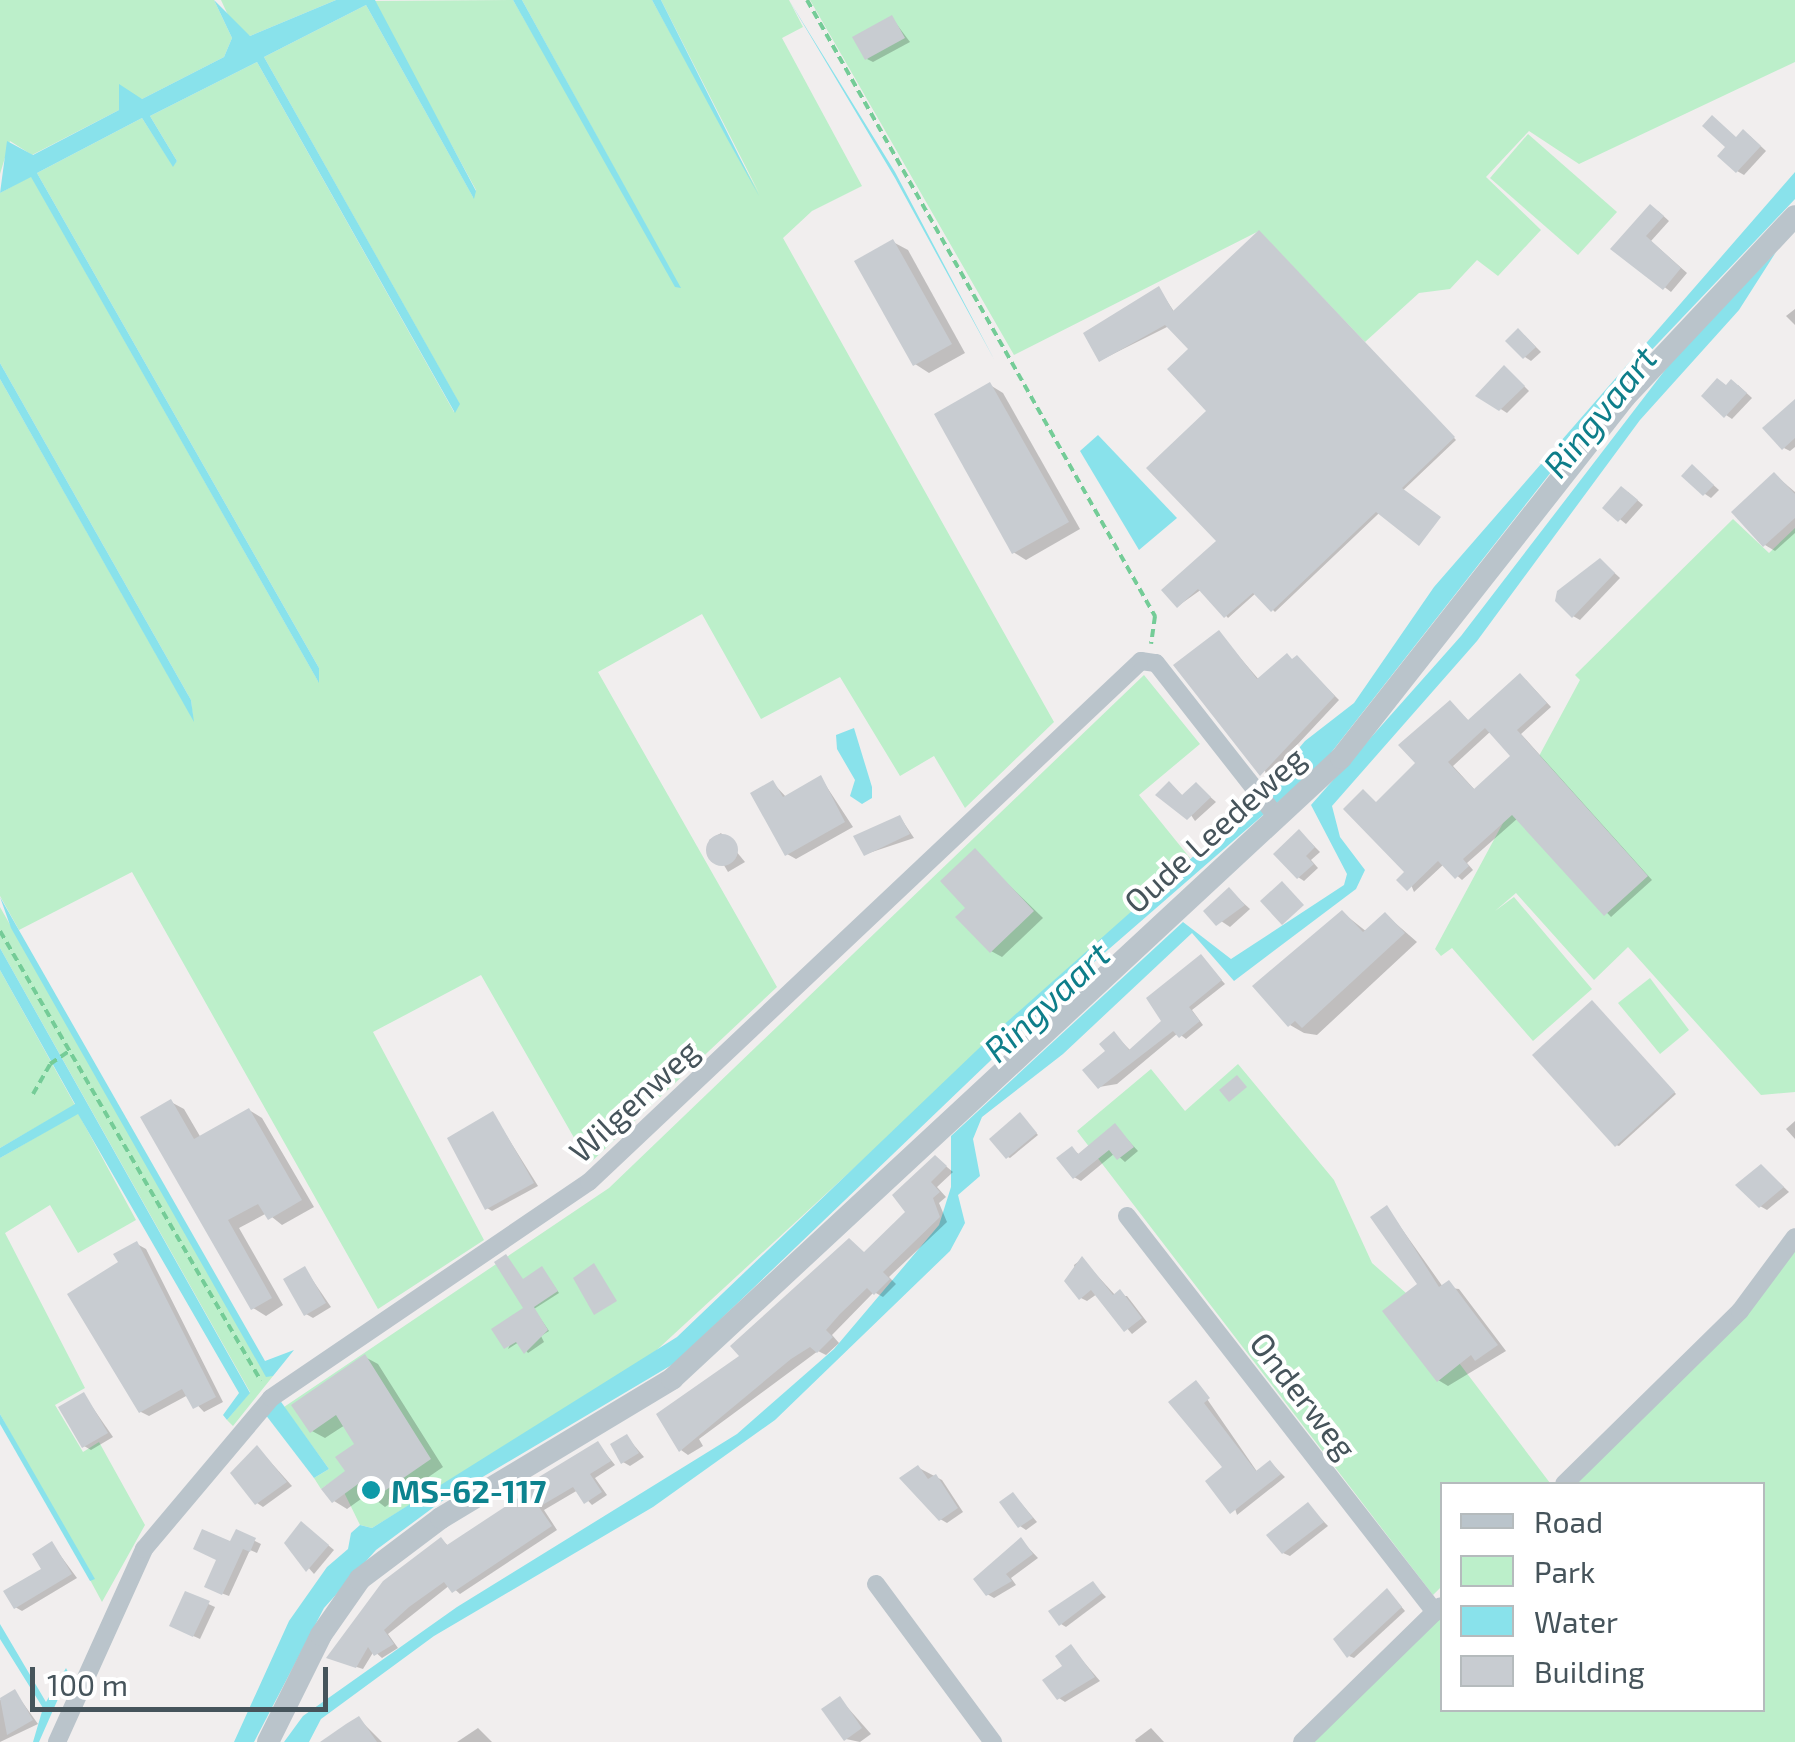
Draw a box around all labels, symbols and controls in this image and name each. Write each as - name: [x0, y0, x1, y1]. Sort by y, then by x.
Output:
- water label: Ringvaart: [1533, 337, 1665, 485]
- street label: Oude Leedeweg: [1116, 738, 1312, 920]
- water label: Ringvaart: [974, 932, 1118, 1070]
- street label: Wilgenweg: [560, 1031, 706, 1169]
- street label: Onderweg: [1243, 1324, 1365, 1466]
- place label: MS-62-117: [391, 1471, 547, 1509]
- marker: MS-62-117: [360, 1479, 382, 1501]
- legend: [1440, 1482, 1765, 1712]
- text: Road: [1534, 1503, 1603, 1539]
- text: Park: [1534, 1553, 1595, 1589]
- text: Water: [1534, 1603, 1618, 1639]
- scale bar: [35, 1647, 332, 1709]
- text: Building: [1534, 1653, 1645, 1689]
- text: 100 m: [47, 1666, 128, 1702]

